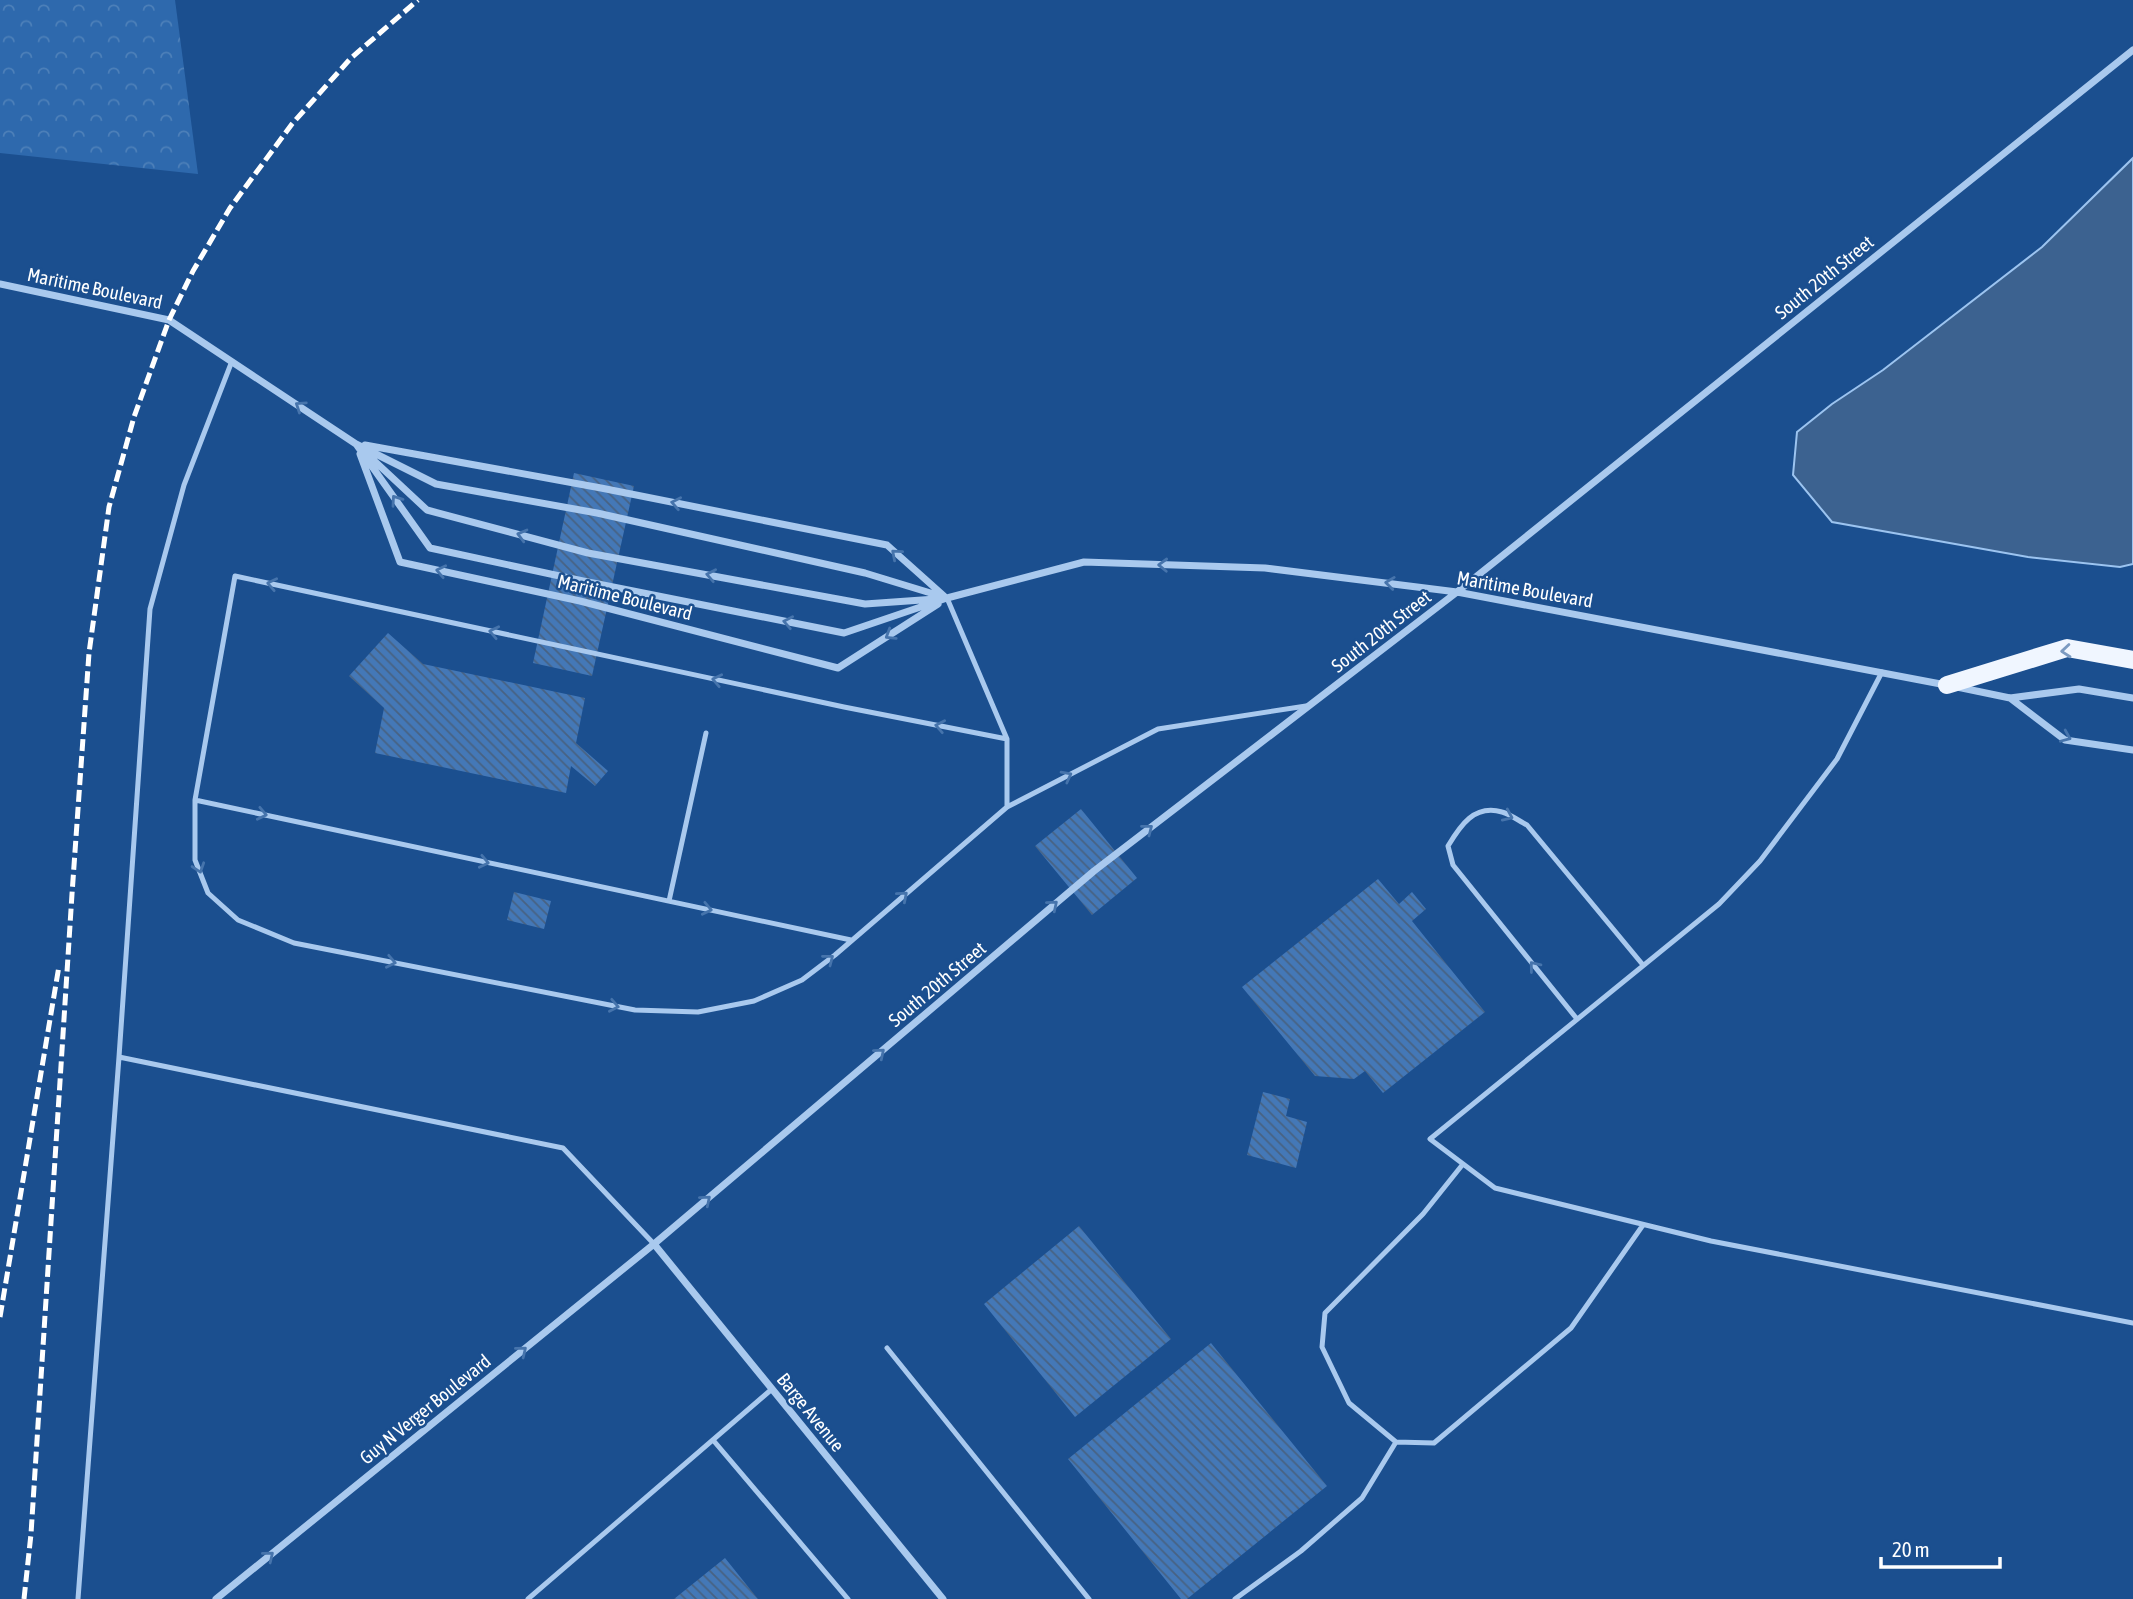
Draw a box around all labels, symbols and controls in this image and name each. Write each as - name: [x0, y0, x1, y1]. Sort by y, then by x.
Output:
- street label: South 20th Street: [1770, 231, 1878, 323]
- street label: Maritime Boulevard: [25, 263, 165, 313]
- one-way arrow: [294, 401, 307, 414]
- one-way arrow: [392, 495, 404, 508]
- one-way arrow: [670, 497, 682, 512]
- one-way arrow: [517, 529, 529, 543]
- one-way arrow: [891, 549, 904, 562]
- one-way arrow: [1157, 557, 1168, 572]
- one-way arrow: [435, 565, 447, 580]
- street label: Maritime Boulevard: [1455, 566, 1595, 612]
- one-way arrow: [705, 569, 717, 584]
- street label: Maritime Boulevard: [555, 570, 695, 624]
- one-way arrow: [1384, 576, 1395, 591]
- one-way arrow: [266, 578, 278, 593]
- street label: South 20th Street: [1327, 585, 1435, 677]
- one-way arrow: [782, 615, 794, 630]
- one-way arrow: [488, 626, 500, 640]
- one-way arrow: [884, 626, 897, 639]
- one-way arrow: [2060, 643, 2071, 658]
- one-way arrow: [711, 673, 723, 688]
- one-way arrow: [934, 719, 946, 734]
- one-way arrow: [2059, 728, 2071, 742]
- one-way arrow: [1060, 770, 1073, 784]
- one-way arrow: [256, 806, 268, 821]
- one-way arrow: [1502, 808, 1514, 822]
- one-way arrow: [1140, 825, 1153, 838]
- one-way arrow: [478, 853, 490, 868]
- one-way arrow: [190, 861, 205, 873]
- one-way arrow: [895, 892, 908, 904]
- one-way arrow: [701, 901, 713, 916]
- one-way arrow: [1045, 901, 1058, 913]
- street label: South 20th Street: [884, 937, 990, 1031]
- one-way arrow: [385, 954, 397, 969]
- one-way arrow: [821, 955, 834, 968]
- one-way arrow: [1530, 961, 1543, 973]
- one-way arrow: [608, 998, 620, 1013]
- one-way arrow: [872, 1049, 885, 1061]
- one-way arrow: [698, 1196, 711, 1208]
- one-way arrow: [514, 1347, 526, 1360]
- street label: Guy N Verger Boulevard: [355, 1349, 495, 1469]
- street label: Barge Avenue: [773, 1368, 849, 1456]
- scale bar: [1881, 1526, 2000, 1570]
- text: 20 m: [1892, 1537, 1930, 1561]
- one-way arrow: [260, 1552, 273, 1564]

